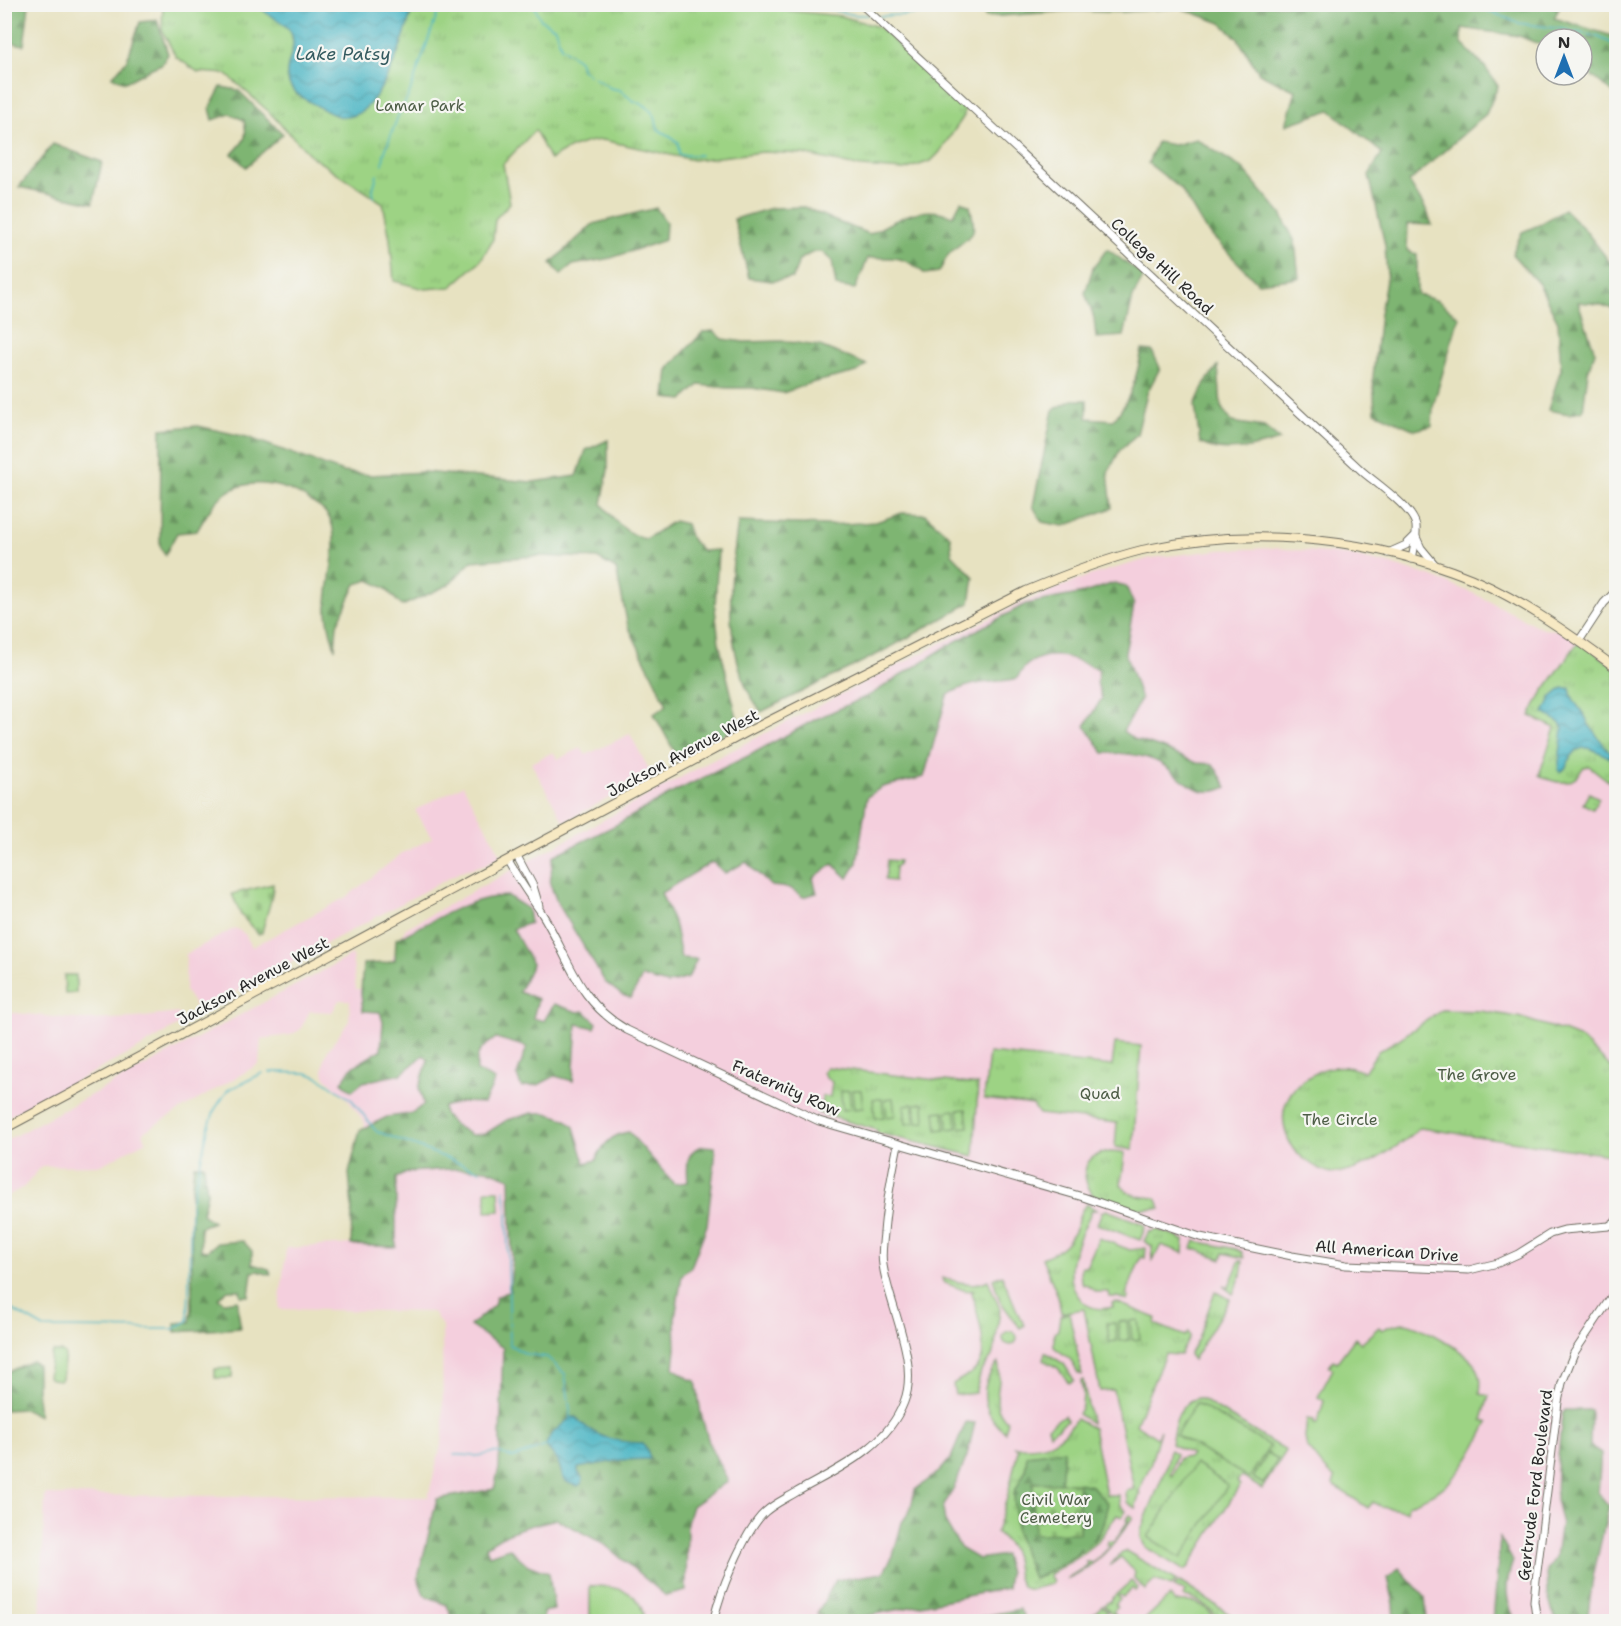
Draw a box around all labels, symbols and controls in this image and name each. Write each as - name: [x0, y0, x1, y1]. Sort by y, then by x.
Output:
- north arrow: [1534, 27, 1594, 87]
- text: N: [1558, 32, 1570, 53]
- water label: Lake Patsy: [295, 42, 391, 66]
- park label: Lamar Park: [375, 95, 465, 116]
- street label: College Hill Road: [1106, 213, 1218, 319]
- street label: Jackson Avenue West: [604, 704, 762, 802]
- street label: Jackson Avenue West: [174, 932, 332, 1030]
- street label: Fraternity Row: [729, 1055, 843, 1121]
- park label: The Grove: [1437, 1064, 1517, 1085]
- park label: Quad: [1080, 1083, 1120, 1104]
- park label: The Circle: [1302, 1109, 1378, 1130]
- street label: All American Drive: [1314, 1235, 1460, 1267]
- street label: Gertrude Ford Boulevard: [1513, 1388, 1557, 1582]
- park label: Civil War Cemetery: [1020, 1489, 1092, 1528]

